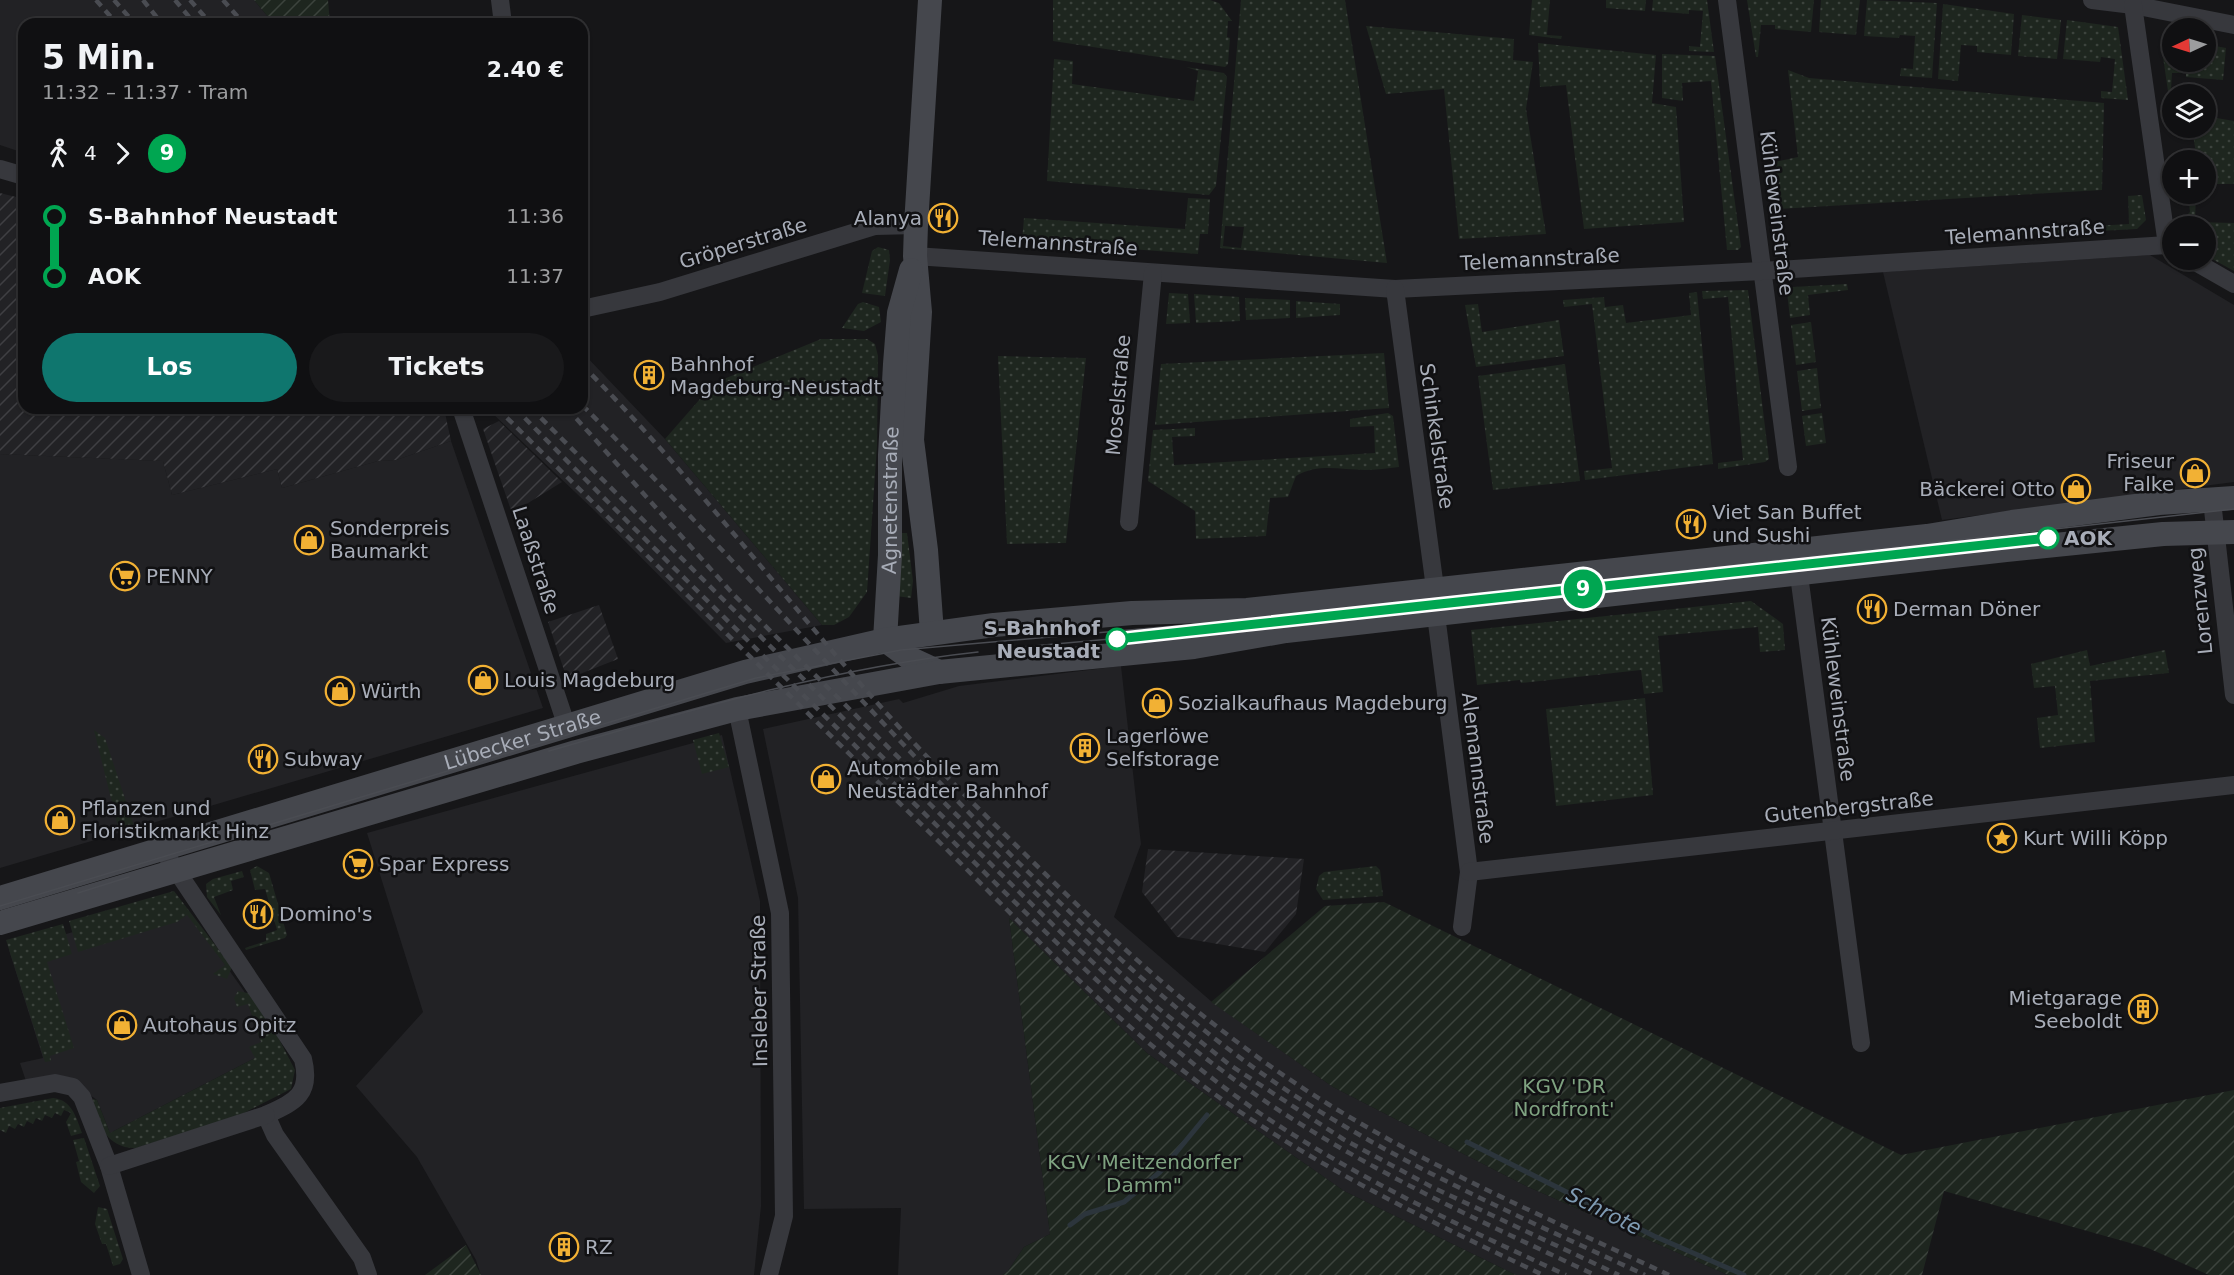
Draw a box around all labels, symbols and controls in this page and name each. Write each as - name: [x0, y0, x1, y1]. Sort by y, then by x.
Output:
- north arrow: [2162, 18, 2216, 72]
- map controls: [2162, 18, 2216, 270]
- text: 5 Min.: [42, 38, 157, 77]
- text: 2.40 €: [487, 57, 564, 82]
- text: 11:32 – 11:37 · Tram: [42, 80, 248, 104]
- button: layers: [2162, 84, 2216, 138]
- street label: Kühleweinstraße: [1755, 129, 1799, 297]
- icon: walk: [42, 137, 75, 170]
- icon: forward: [106, 137, 139, 170]
- text: 4: [84, 141, 97, 165]
- text: 9: [160, 141, 174, 165]
- button: +: [2162, 150, 2216, 204]
- restaurant icon: Alanya: [927, 202, 959, 234]
- text: S-Bahnhof Neustadt: [88, 204, 338, 229]
- text: 11:36: [506, 204, 564, 228]
- place label: Alanya: [854, 206, 922, 230]
- street label: Gröperstraße: [676, 212, 810, 274]
- street label: Telemannstraße: [1944, 214, 2106, 250]
- button: −: [2162, 216, 2216, 270]
- street label: Telemannstraße: [977, 225, 1139, 261]
- street label: Telemannstraße: [1459, 243, 1620, 275]
- text: AOK: [88, 264, 141, 289]
- text: 11:37: [506, 264, 564, 288]
- button: Los: [42, 333, 297, 402]
- button: Tickets: [309, 333, 564, 402]
- street label: Moselstraße: [1101, 333, 1135, 457]
- place label: Bahnhof Magdeburg-Neustadt: [670, 352, 882, 399]
- building icon: Bahnhof Magdeburg-Neustadt: [633, 359, 665, 391]
- street label: Schinkelstraße: [1415, 362, 1459, 510]
- street label: Agnetenstraße: [877, 426, 904, 575]
- place label: Friseur Falke: [2107, 449, 2175, 496]
- shop icon: Friseur Falke: [2179, 457, 2211, 489]
- shop icon: Bäckerei Otto: [2060, 473, 2092, 505]
- place label: Bäckerei Otto: [1919, 477, 2055, 501]
- place label: Viet San Buffet und Sushi: [1712, 500, 1862, 547]
- street label: Laaßstraße: [507, 503, 565, 617]
- restaurant icon: Viet San Buffet und Sushi: [1675, 508, 1707, 540]
- place label: Sonderpreis Baumarkt: [330, 516, 450, 563]
- shop icon: Sonderpreis Baumarkt: [293, 524, 325, 556]
- place label: AOK: [2064, 526, 2113, 550]
- marker: AOK: [2037, 527, 2059, 549]
- street label: Lorenzweg: [2182, 546, 2218, 656]
- supermarket icon: PENNY: [109, 560, 141, 592]
- place label: PENNY: [146, 564, 214, 588]
- line badge: 9: [1564, 570, 1602, 608]
- text: 9: [1576, 577, 1590, 601]
- restaurant icon: Derman Döner: [1856, 593, 1888, 625]
- place label: Derman Döner: [1893, 597, 2041, 621]
- street label: Kühleweinstraße: [1816, 615, 1860, 783]
- place label: S-Bahnhof Neustadt: [983, 616, 1100, 663]
- marker: S-Bahnhof Neustadt: [1106, 628, 1128, 650]
- shop icon: Louis Magdeburg: [467, 664, 499, 696]
- place label: Louis Magdeburg: [504, 668, 675, 692]
- shop icon: Würth: [324, 675, 356, 707]
- place label: Würth: [361, 679, 421, 703]
- shop icon: Sozialkaufhaus Magdeburg: [1141, 687, 1173, 719]
- place label: Sozialkaufhaus Magdeburg: [1178, 691, 1448, 715]
- street label: Alemannstraße: [1457, 691, 1499, 845]
- street label: Lübecker Straße: [441, 704, 604, 775]
- place label: Lagerlöwe Selfstorage: [1106, 724, 1220, 771]
- building icon: Lagerlöwe Selfstorage: [1069, 732, 1101, 764]
- restaurant icon: Subway: [247, 743, 279, 775]
- place label: Subway: [284, 747, 363, 771]
- place label: Automobile am Neustädter Bahnhof: [847, 756, 1049, 803]
- shop icon: Automobile am Neustädter Bahnhof: [810, 763, 842, 795]
- street label: Gutenbergstraße: [1763, 786, 1935, 828]
- place label: Pflanzen und Floristikmarkt Hinz: [81, 796, 269, 843]
- shop icon: Pflanzen und Floristikmarkt Hinz: [44, 804, 76, 836]
- place icon: Kurt Willi Köpp: [1986, 822, 2018, 854]
- place label: Kurt Willi Köpp: [2023, 826, 2168, 850]
- supermarket icon: Spar Express: [342, 848, 374, 880]
- place label: Spar Express: [379, 852, 509, 876]
- restaurant icon: Domino's: [242, 898, 274, 930]
- place label: Domino's: [279, 902, 373, 926]
- street label: Insleber Straße: [746, 915, 772, 1067]
- place label: Mietgarage Seeboldt: [2009, 986, 2122, 1033]
- building icon: Mietgarage Seeboldt: [2127, 993, 2159, 1025]
- shop icon: Autohaus Opitz: [106, 1009, 138, 1041]
- place label: Autohaus Opitz: [143, 1013, 296, 1037]
- park label: KGV 'DR Nordfront': [1514, 1074, 1614, 1121]
- park label: KGV 'Meitzendorfer Damm": [1047, 1150, 1241, 1197]
- water label: Schrote: [1563, 1182, 1645, 1240]
- building icon: RZ: [548, 1231, 580, 1263]
- place label: RZ: [585, 1235, 613, 1259]

